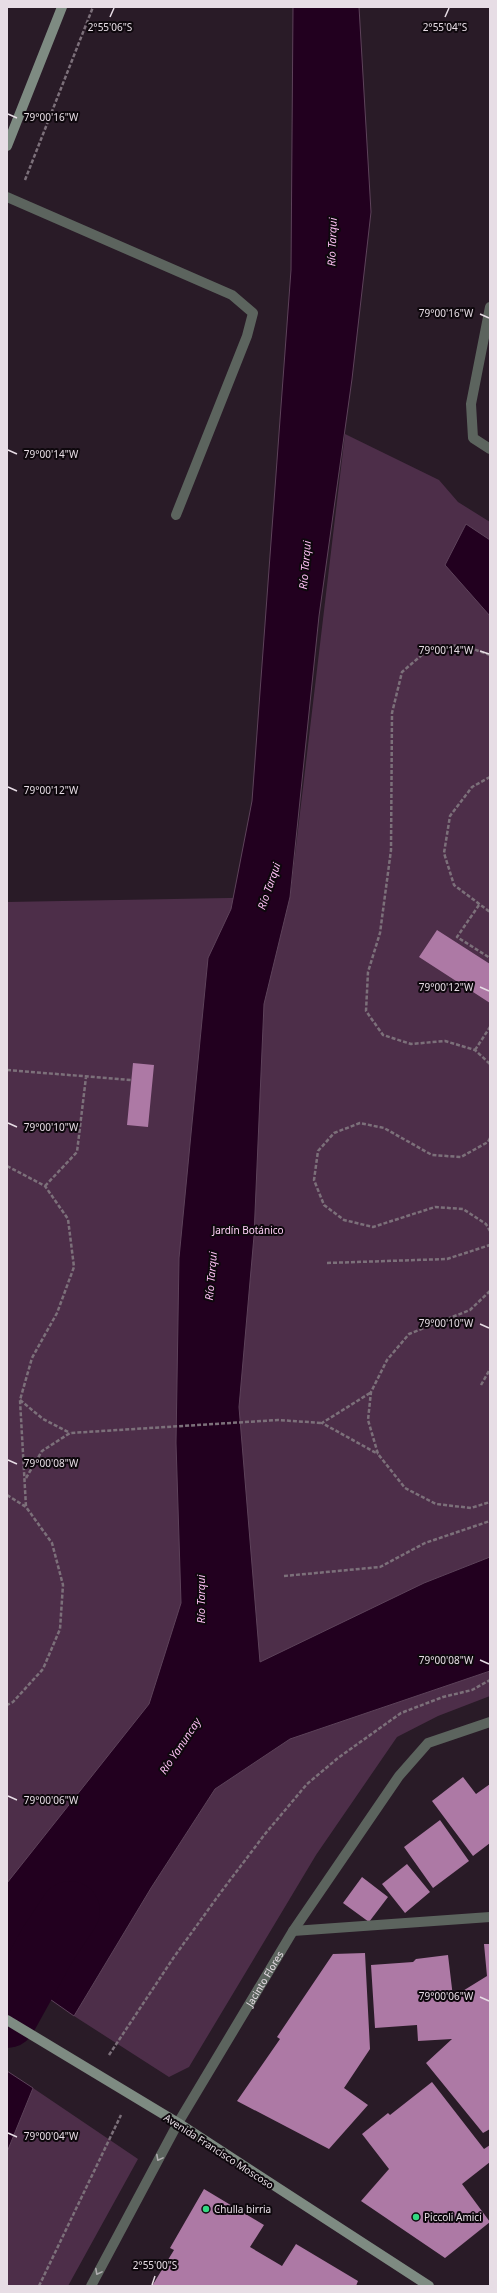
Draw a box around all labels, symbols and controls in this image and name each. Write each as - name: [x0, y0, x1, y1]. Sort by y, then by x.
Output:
- text: 2°55'06"S: [88, 20, 133, 34]
- text: 2°55'04"S: [423, 20, 468, 34]
- text: 79°00'16"W: [24, 110, 79, 124]
- water label: Río Tarqui: [323, 217, 340, 267]
- text: 79°00'16"W: [419, 306, 474, 320]
- text: 79°00'14"W: [24, 447, 79, 461]
- water label: Río Tarqui: [295, 540, 314, 590]
- text: 79°00'14"W: [419, 643, 474, 657]
- text: 79°00'12"W: [24, 783, 79, 797]
- water label: Río Tarqui: [253, 860, 284, 911]
- text: 79°00'12"W: [419, 980, 474, 994]
- text: 79°00'10"W: [24, 1120, 79, 1134]
- park label: Jardín Botánico: [211, 1223, 284, 1237]
- water label: Río Tarqui: [201, 1251, 220, 1301]
- text: 79°00'10"W: [419, 1316, 474, 1330]
- text: 79°00'08"W: [24, 1456, 79, 1470]
- water label: Río Tarqui: [193, 1574, 208, 1623]
- text: 79°00'08"W: [419, 1653, 474, 1667]
- water label: Río Yanuncay: [155, 1714, 204, 1777]
- text: 79°00'06"W: [24, 1793, 79, 1807]
- street label: Jacinto Flores: [242, 1948, 287, 2010]
- text: 79°00'06"W: [419, 1989, 474, 2003]
- street label: Avenida Francisco Moscoso: [161, 2110, 277, 2192]
- text: 79°00'04"W: [24, 2129, 79, 2143]
- one-way arrow: [157, 2154, 164, 2161]
- place label: Chulla birria: [214, 2202, 271, 2216]
- marker: Chulla birria: [201, 2204, 211, 2214]
- place label: Piccoli Amici: [424, 2210, 482, 2224]
- marker: Piccoli Amici: [411, 2212, 421, 2222]
- text: 2°55'00"S: [133, 2258, 178, 2272]
- one-way arrow: [95, 2268, 103, 2275]

